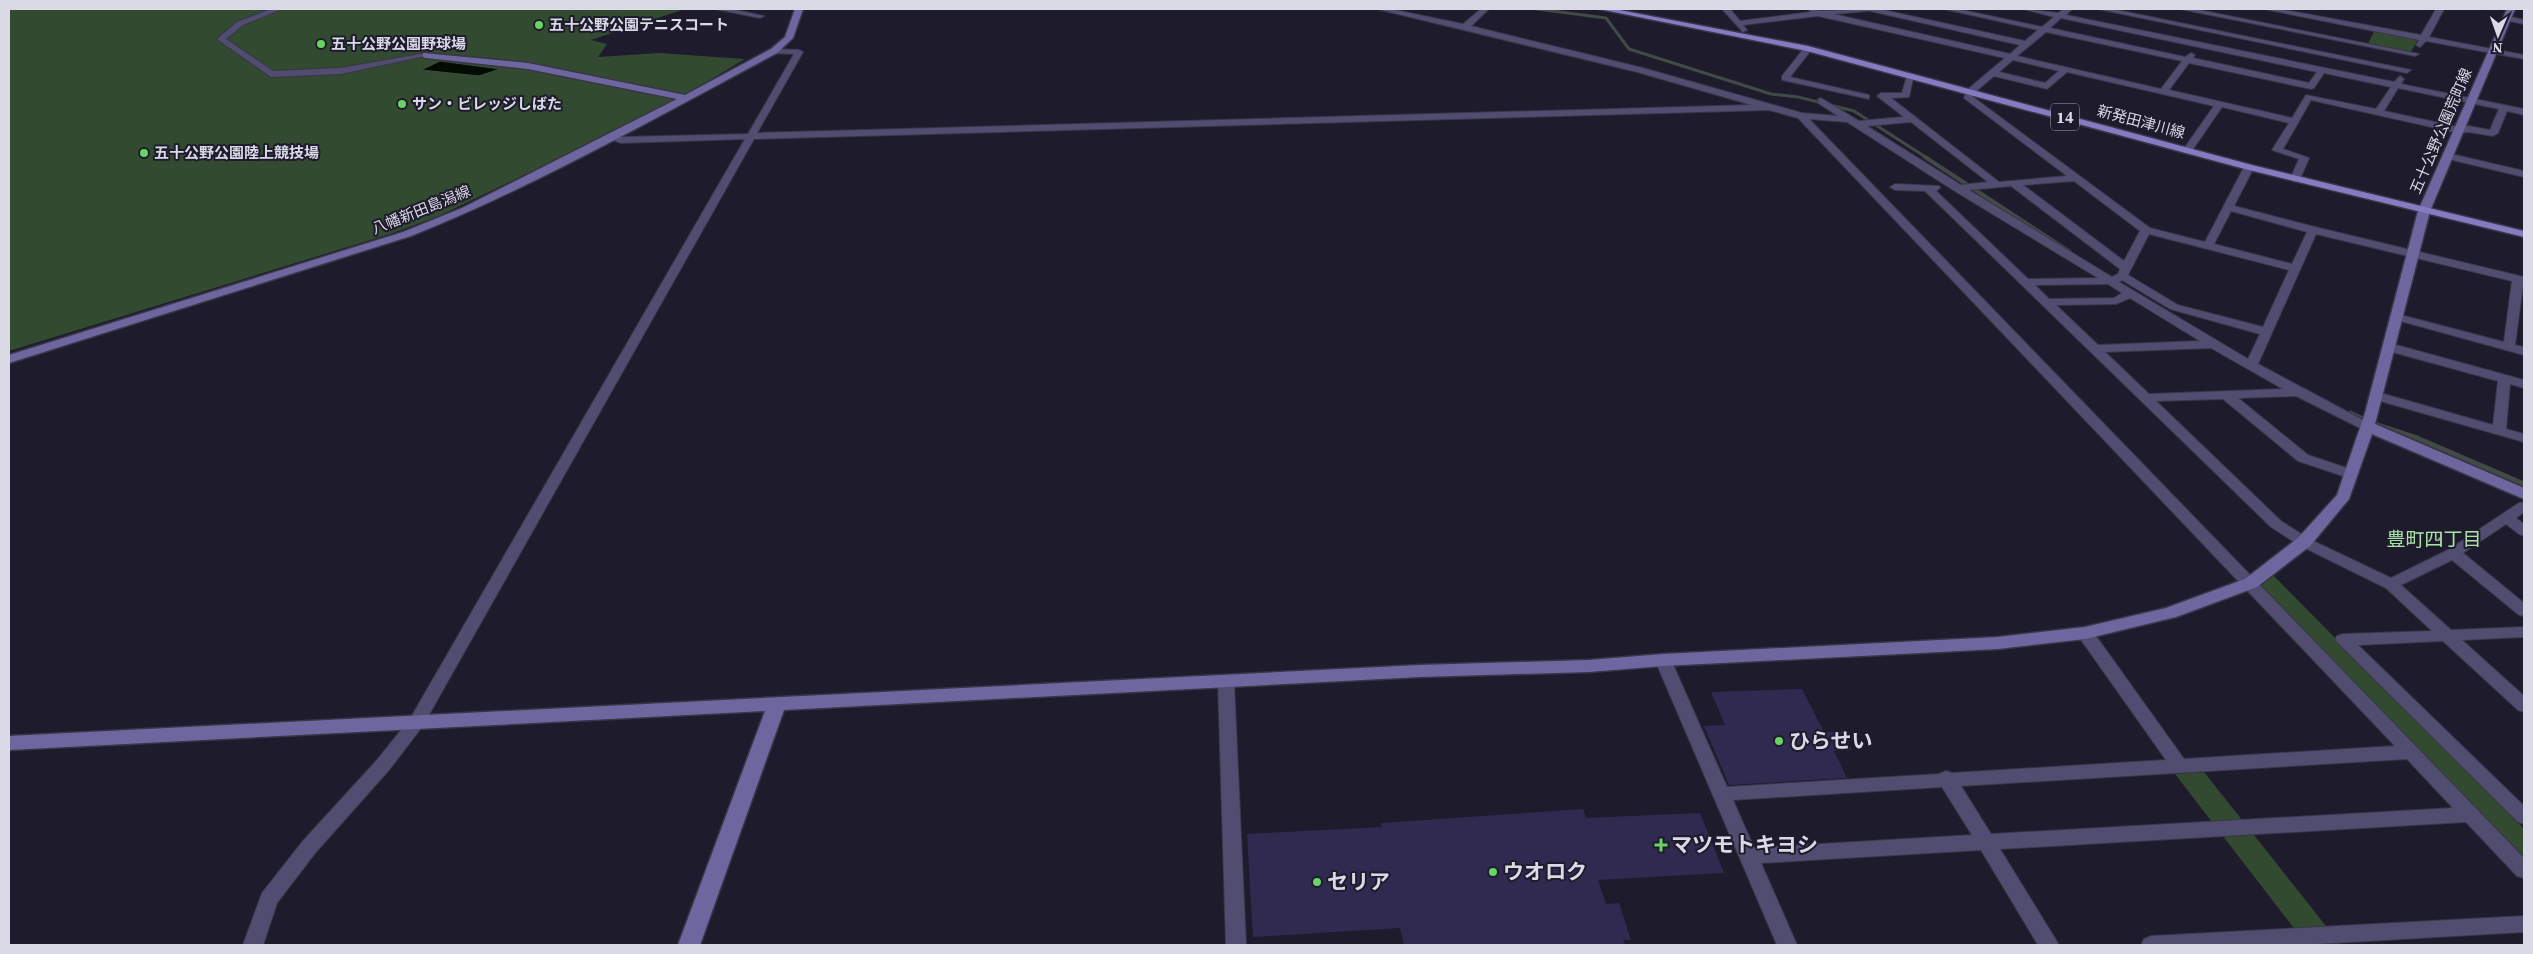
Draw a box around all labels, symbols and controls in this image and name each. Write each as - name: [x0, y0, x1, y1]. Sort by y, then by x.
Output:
- north arrow: [2473, 10, 2523, 60]
- place label: 五十公野公園テニスコート: [549, 14, 729, 35]
- marker: 五十公野公園テニスコート: [533, 19, 545, 31]
- place label: 五十公野公園野球場: [331, 33, 466, 54]
- marker: 五十公野公園野球場: [315, 38, 327, 50]
- text: N: [2492, 38, 2503, 58]
- street label: 五十公野公園荒町線: [2404, 65, 2477, 197]
- place label: サン・ビレッジしばた: [412, 93, 562, 114]
- marker: サン・ビレッジしばた: [396, 98, 408, 110]
- street label: 新発田津川線: [2095, 100, 2187, 143]
- road number: 14: [2051, 104, 2079, 130]
- place label: 五十公野公園陸上競技場: [154, 142, 319, 163]
- marker: 五十公野公園陸上競技場: [138, 147, 150, 159]
- street label: 八幡新田島潟線: [368, 180, 473, 239]
- district label: 豊町四丁目: [2386, 526, 2482, 552]
- place label: ひらせい: [1789, 726, 1873, 755]
- marker: ひらせい: [1773, 735, 1785, 747]
- place label: マツモトキヨシ: [1671, 830, 1818, 859]
- marker: マツモトキヨシ: [1655, 839, 1667, 851]
- place label: ウオロク: [1503, 857, 1587, 886]
- marker: ウオロク: [1487, 866, 1499, 878]
- place label: セリア: [1327, 867, 1390, 896]
- marker: セリア: [1311, 876, 1323, 888]

